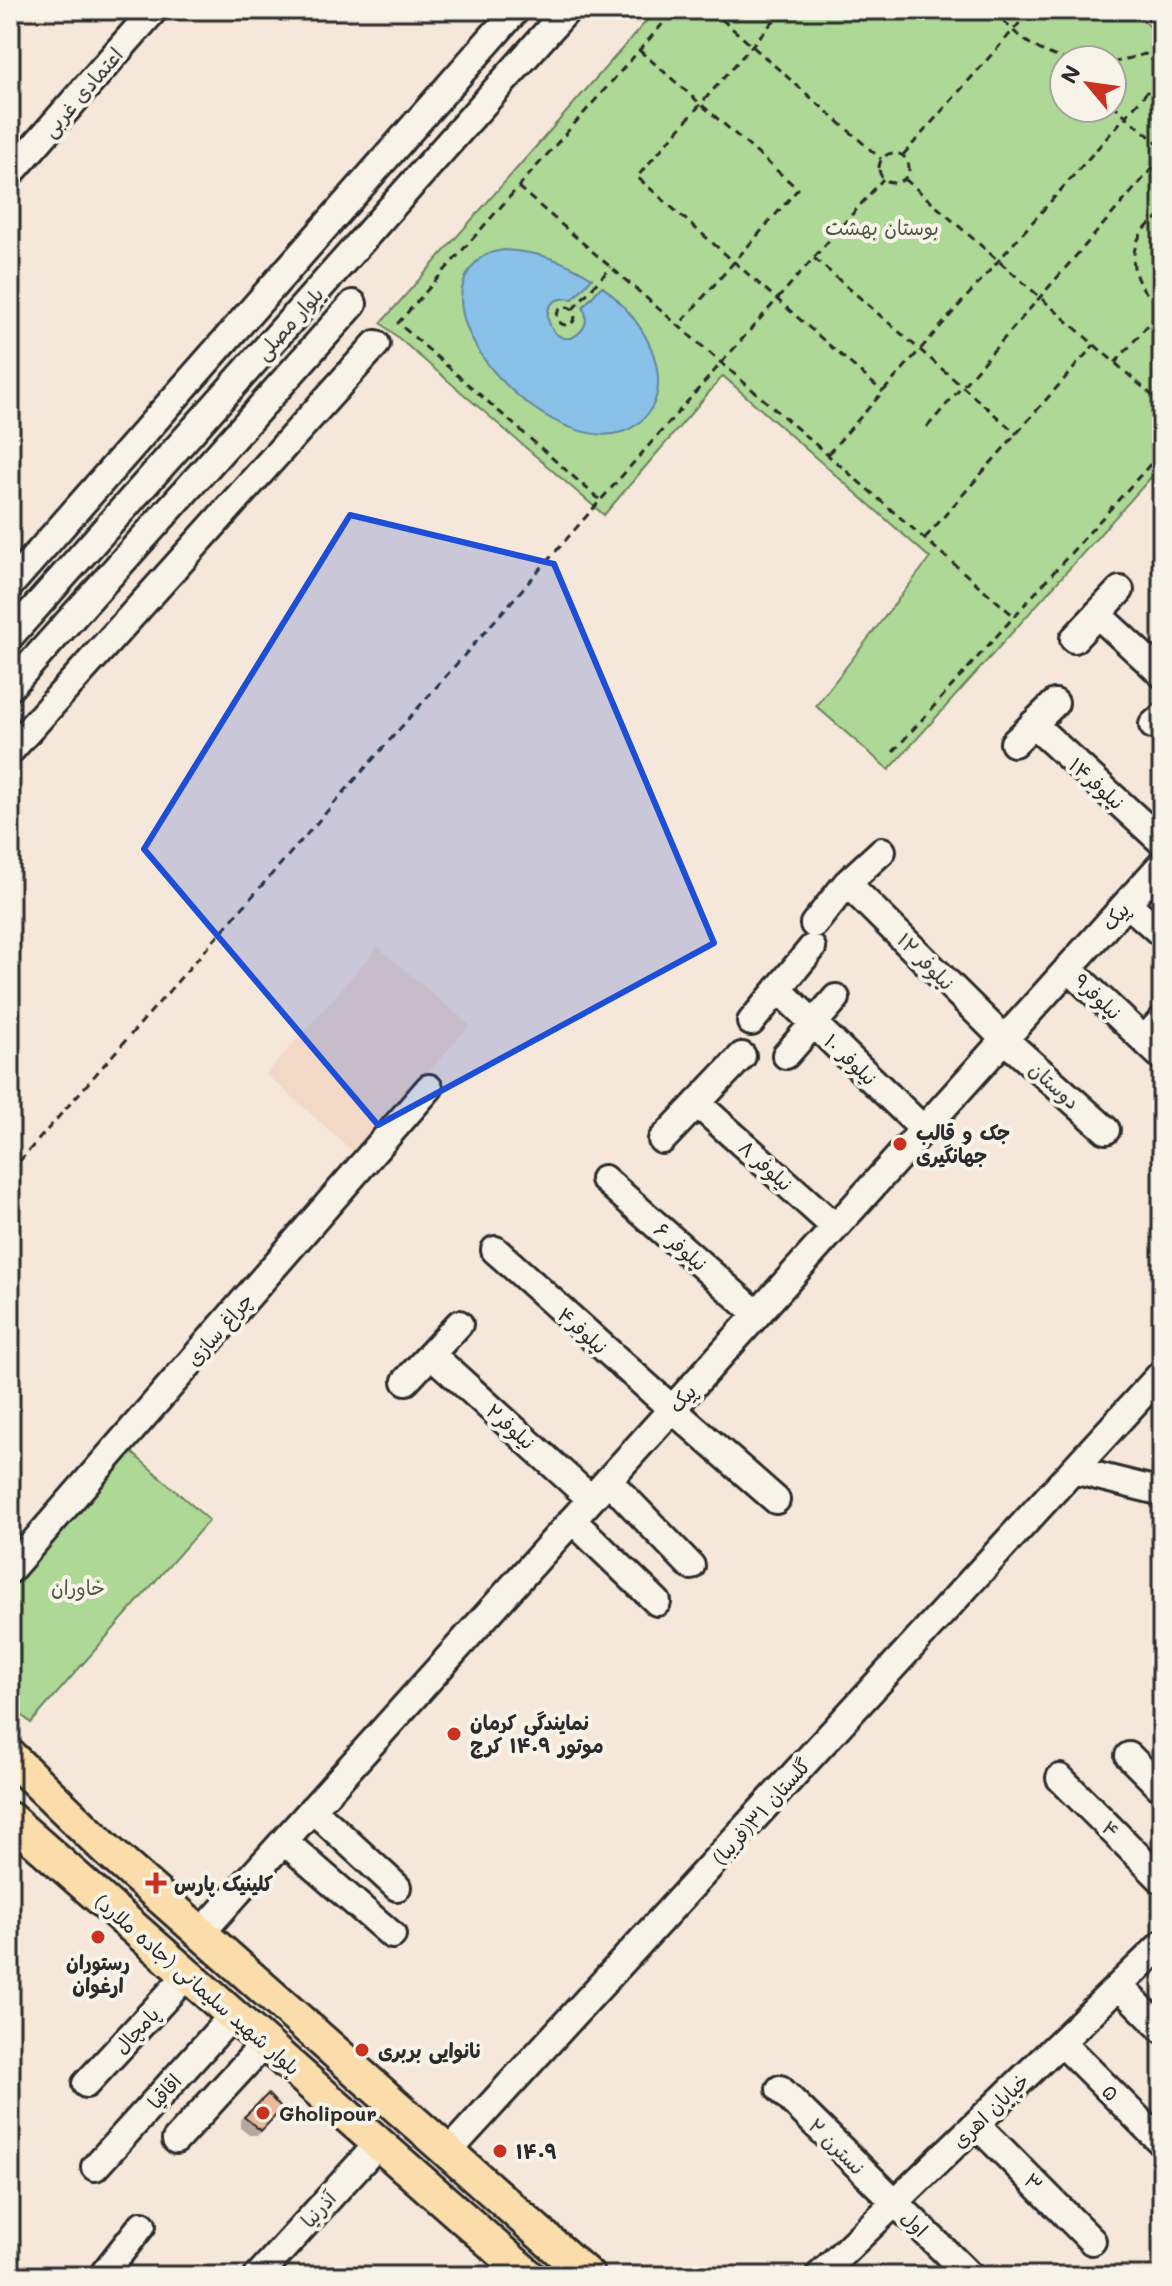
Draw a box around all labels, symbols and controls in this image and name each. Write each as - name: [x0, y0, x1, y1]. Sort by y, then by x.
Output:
- street label: اعتمادی غربی: [36, 42, 129, 143]
- north arrow: [1048, 44, 1128, 124]
- text: N: [1053, 60, 1087, 88]
- park label: بوستان بهشت: [825, 214, 939, 240]
- street label: بلوار مصلی: [249, 281, 329, 366]
- street label: نیلوفر۱۴: [1063, 751, 1130, 816]
- street label: پیک: [1095, 896, 1135, 936]
- street label: نیلوفر ۱۲: [890, 927, 960, 997]
- street label: نیلوفر۹: [1067, 967, 1127, 1026]
- street label: نیلوفر ۱۰: [818, 1028, 883, 1092]
- street label: دوستان: [1024, 1056, 1086, 1114]
- place label: جک و قالب جهانگیری: [916, 1119, 1010, 1168]
- street label: نیلوفر ۸: [732, 1134, 798, 1197]
- marker: جک و قالب جهانگیری: [891, 1135, 909, 1153]
- street label: نیلوفر ۶: [648, 1216, 713, 1278]
- street label: چراغ سازی: [180, 1287, 260, 1372]
- street label: نیلوفر۴: [551, 1301, 613, 1361]
- street label: پیک: [662, 1378, 702, 1418]
- street label: نیلوفر۲: [480, 1397, 541, 1456]
- park label: خاوران: [51, 1574, 105, 1601]
- place label: نمایندگی کرمان موتور ۱۴۰۹ کرج: [470, 1709, 604, 1759]
- marker: نمایندگی کرمان موتور ۱۴۰۹ کرج: [445, 1725, 463, 1743]
- street label: گلستان ۳۱(فریبا): [706, 1752, 816, 1870]
- street label: ۴: [1097, 1815, 1125, 1843]
- place label: کلینیک پارس: [174, 1870, 273, 1897]
- marker: کلینیک پارس: [145, 1872, 167, 1894]
- street label: بلوار شهید سلیمانی (جاده ملارد): [89, 1888, 306, 2081]
- marker: رستوران ارغوان: [89, 1928, 107, 1946]
- place label: رستوران ارغوان: [66, 1949, 130, 1999]
- street label: پامچال: [108, 2001, 165, 2060]
- place label: نانوایی بربری: [378, 2037, 482, 2064]
- marker: نانوایی بربری: [353, 2041, 371, 2059]
- street label: خیابان اهری: [946, 2067, 1034, 2153]
- street label: اقاقیا: [141, 2068, 187, 2114]
- street label: ۵: [1097, 2078, 1125, 2106]
- place label: Gholipour: [279, 2100, 377, 2126]
- marker: Gholipour: [254, 2104, 272, 2122]
- street label: نسترن ۲: [803, 2112, 871, 2180]
- place label: ۱۴۰۹: [516, 2138, 557, 2164]
- marker: ۱۴۰۹: [491, 2142, 509, 2160]
- street label: ۳: [1019, 2167, 1049, 2197]
- street label: آذرنیا: [295, 2184, 342, 2233]
- street label: اول: [896, 2204, 934, 2242]

